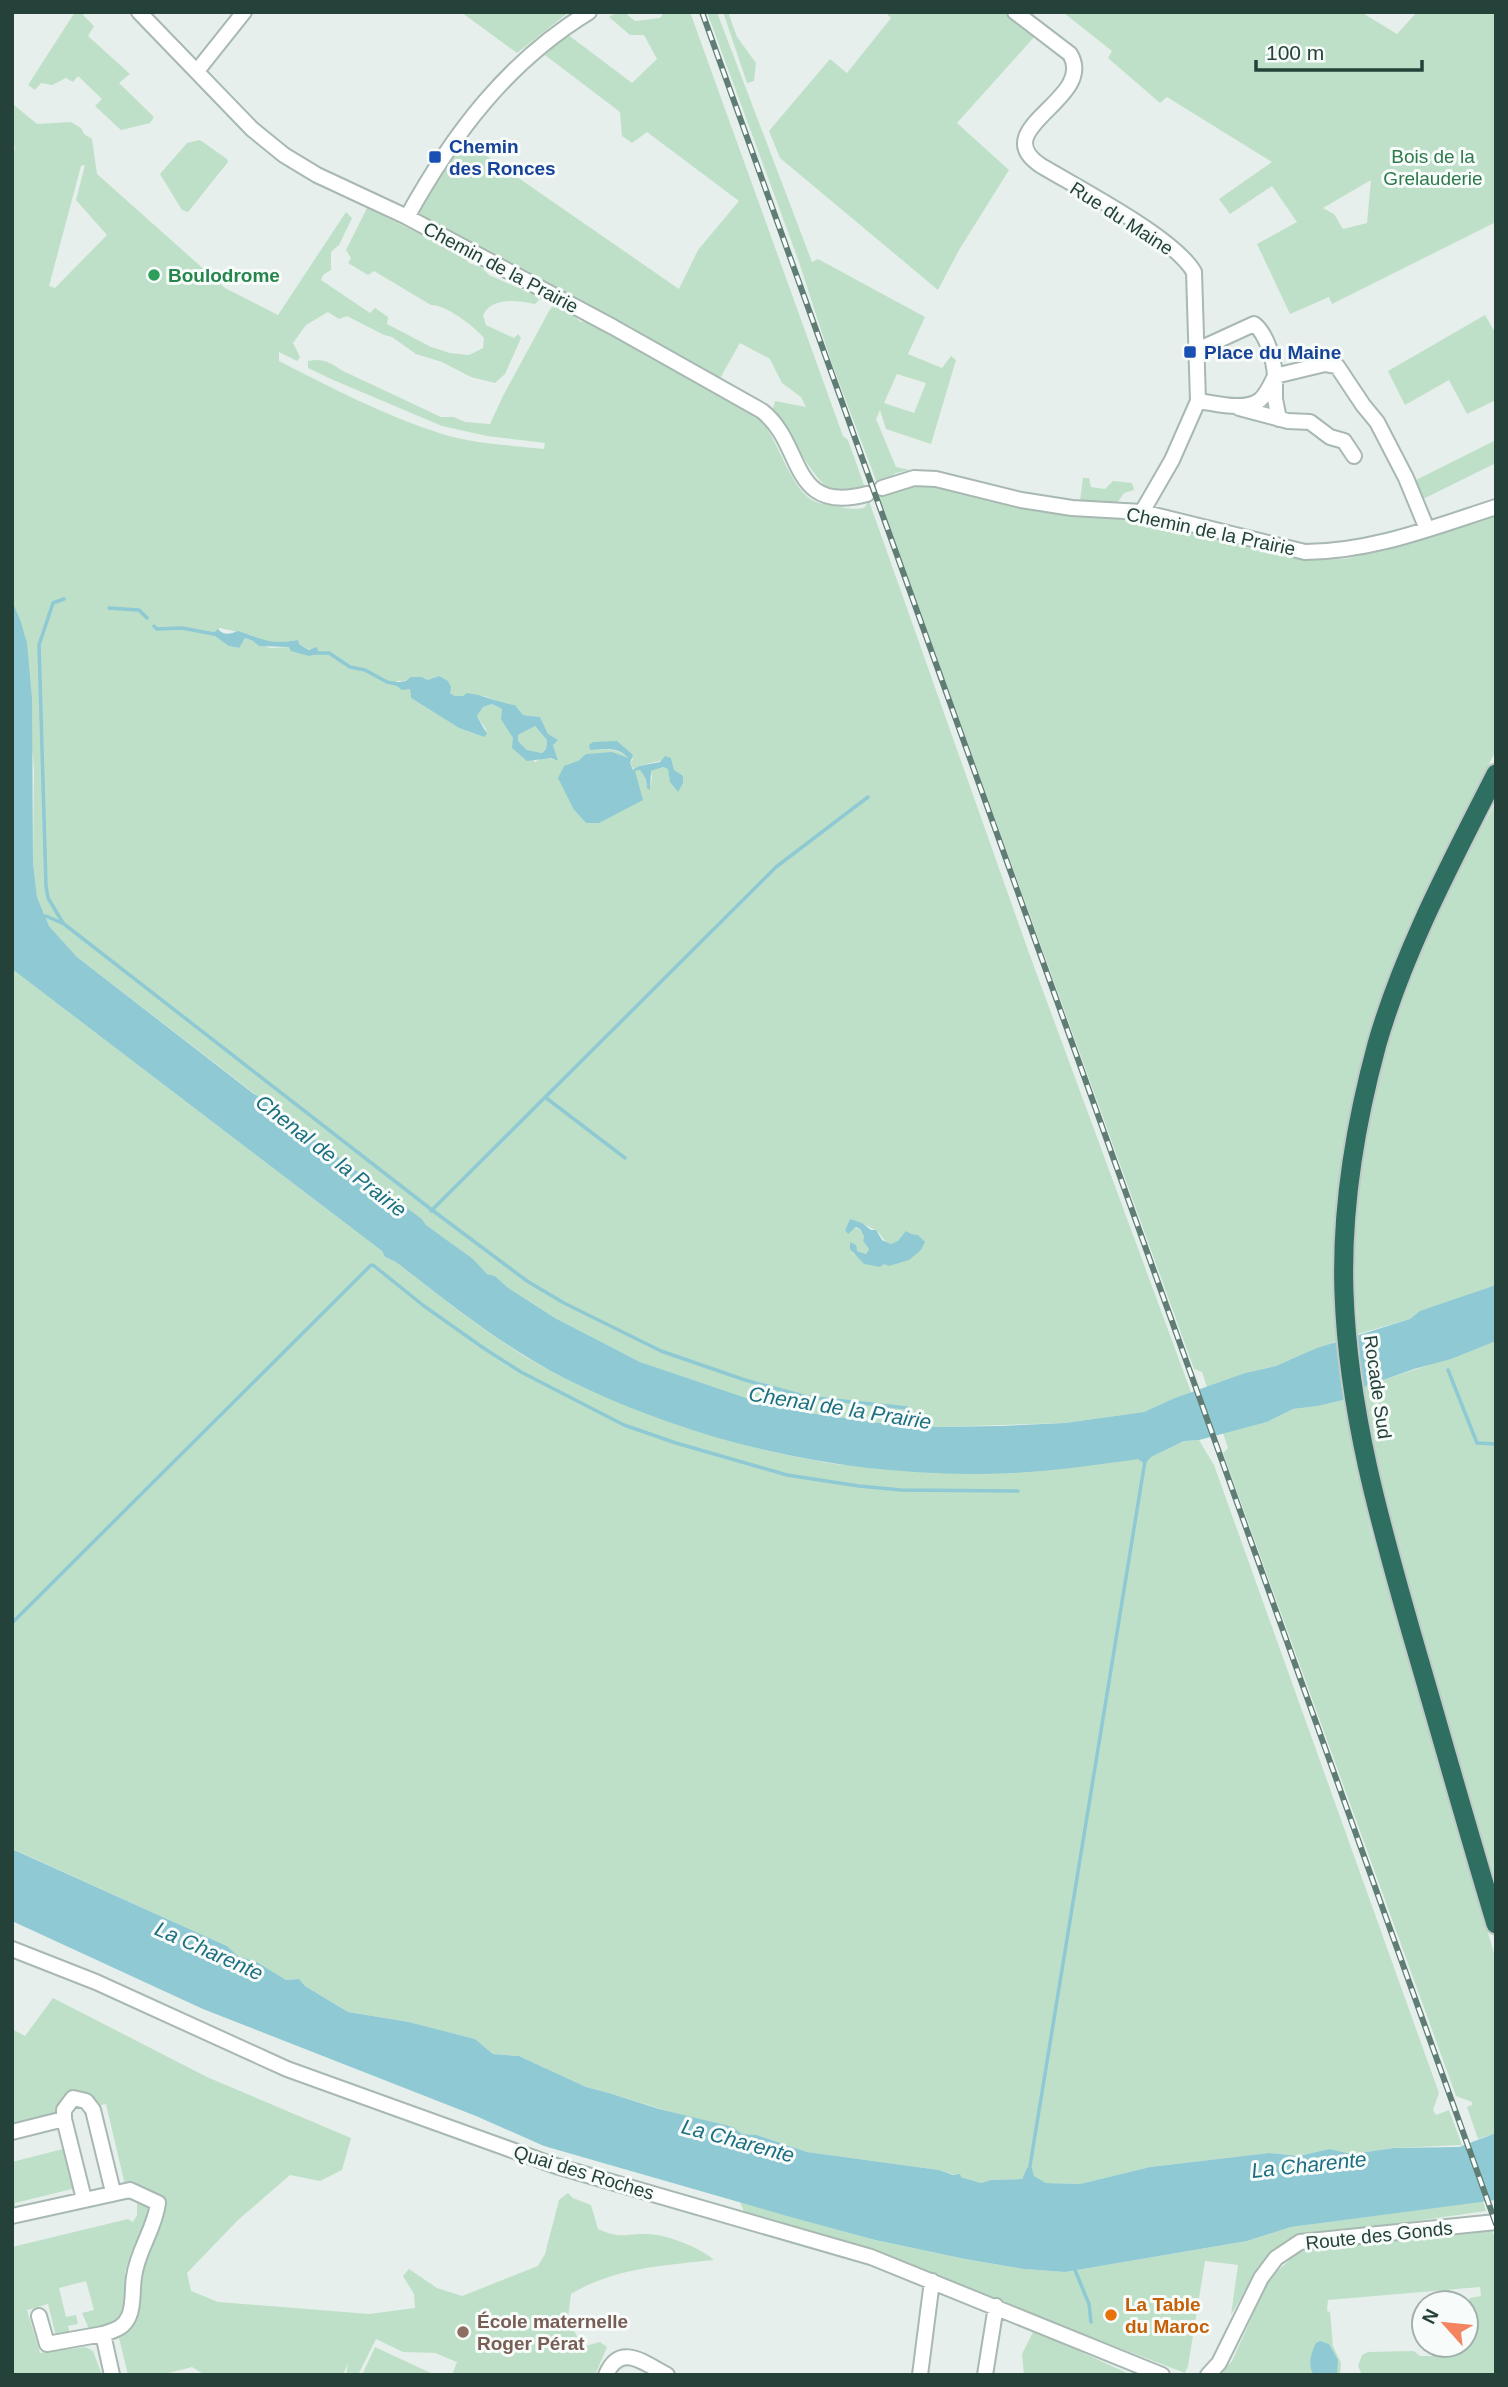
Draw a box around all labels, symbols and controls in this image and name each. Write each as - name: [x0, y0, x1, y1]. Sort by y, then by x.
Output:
- scale bar: [1256, 28, 1422, 72]
- text: 100 m: [1266, 41, 1324, 64]
- place label: Chemin des Ronces: [449, 136, 556, 179]
- park label: Bois de la Grelauderie: [1383, 146, 1483, 189]
- marker: Chemin des Ronces: [427, 149, 443, 165]
- street label: Rue du Maine: [1066, 177, 1177, 259]
- street label: Chemin de la Prairie: [420, 218, 582, 317]
- place label: Boulodrome: [168, 265, 280, 286]
- marker: Boulodrome: [146, 267, 162, 283]
- place label: Place du Maine: [1204, 342, 1341, 363]
- marker: Place du Maine: [1182, 344, 1198, 360]
- street label: Chemin de la Prairie: [1125, 503, 1297, 560]
- water label: Chenal de la Prairie: [252, 1090, 411, 1221]
- street label: Rocade Sud: [1360, 1334, 1395, 1440]
- water label: Chenal de la Prairie: [747, 1382, 933, 1433]
- water label: La Charente: [152, 1917, 267, 1985]
- water label: La Charente: [679, 2114, 797, 2167]
- street label: Quai des Roches: [511, 2141, 657, 2204]
- water label: La Charente: [1250, 2147, 1368, 2182]
- street label: Route des Gonds: [1304, 2217, 1454, 2254]
- north arrow: [1410, 2289, 1480, 2359]
- place label: La Table du Maroc: [1125, 2294, 1210, 2337]
- text: N: [1418, 2306, 1443, 2327]
- marker: La Table du Maroc: [1103, 2307, 1119, 2323]
- place label: École maternelle Roger Pérat: [477, 2311, 628, 2354]
- marker: École maternelle Roger Pérat: [455, 2324, 471, 2340]

